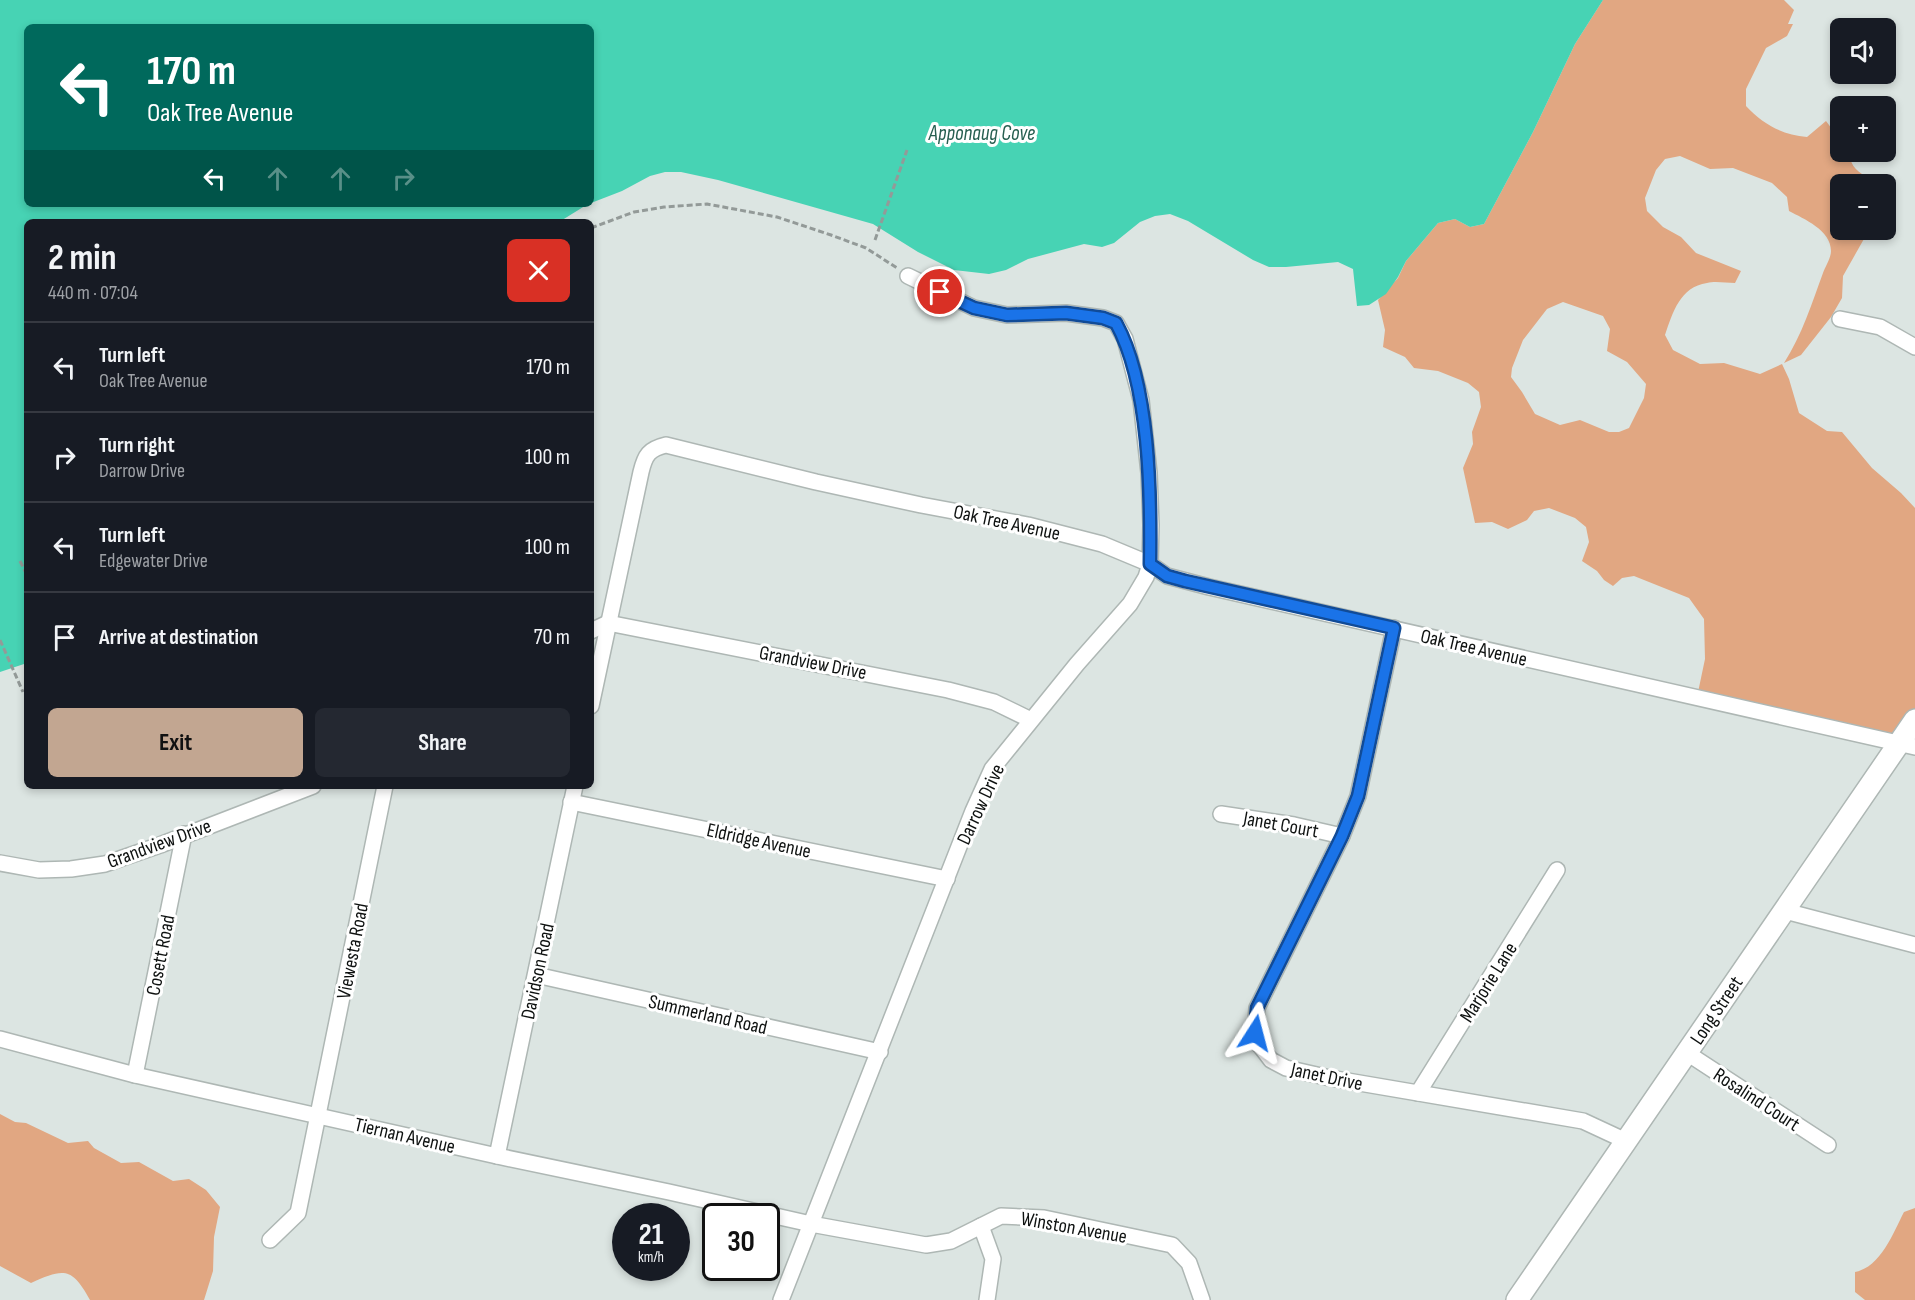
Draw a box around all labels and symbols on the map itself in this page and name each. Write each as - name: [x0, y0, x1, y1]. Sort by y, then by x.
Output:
- water label: Apponaug Cove: [928, 121, 1035, 146]
- pin: [914, 266, 965, 317]
- street label: Oak Tree Avenue: [951, 500, 1062, 546]
- street label: Oak Tree Avenue: [1418, 624, 1529, 672]
- street label: Grandview Drive: [757, 641, 869, 685]
- street label: Darrow Drive: [952, 760, 1010, 849]
- street label: Janet Court: [1240, 806, 1320, 843]
- street label: Grandview Drive: [104, 814, 215, 874]
- street label: Eldridge Avenue: [704, 818, 813, 864]
- street label: Viewesta Road: [332, 901, 374, 1001]
- street label: Cosett Road: [141, 913, 181, 998]
- street label: Davidson Road: [516, 921, 560, 1021]
- street label: Marjorie Lane: [1455, 938, 1523, 1027]
- street label: Long Street: [1685, 972, 1748, 1049]
- street label: Summerland Road: [646, 990, 770, 1040]
- position arrow: [1223, 1001, 1287, 1065]
- street label: Janet Drive: [1288, 1057, 1365, 1096]
- street label: Rosalind Court: [1709, 1063, 1804, 1137]
- street label: Tiernan Avenue: [352, 1113, 457, 1159]
- speed limit sign: 30: [702, 1203, 780, 1281]
- street label: Winston Avenue: [1019, 1207, 1129, 1249]

